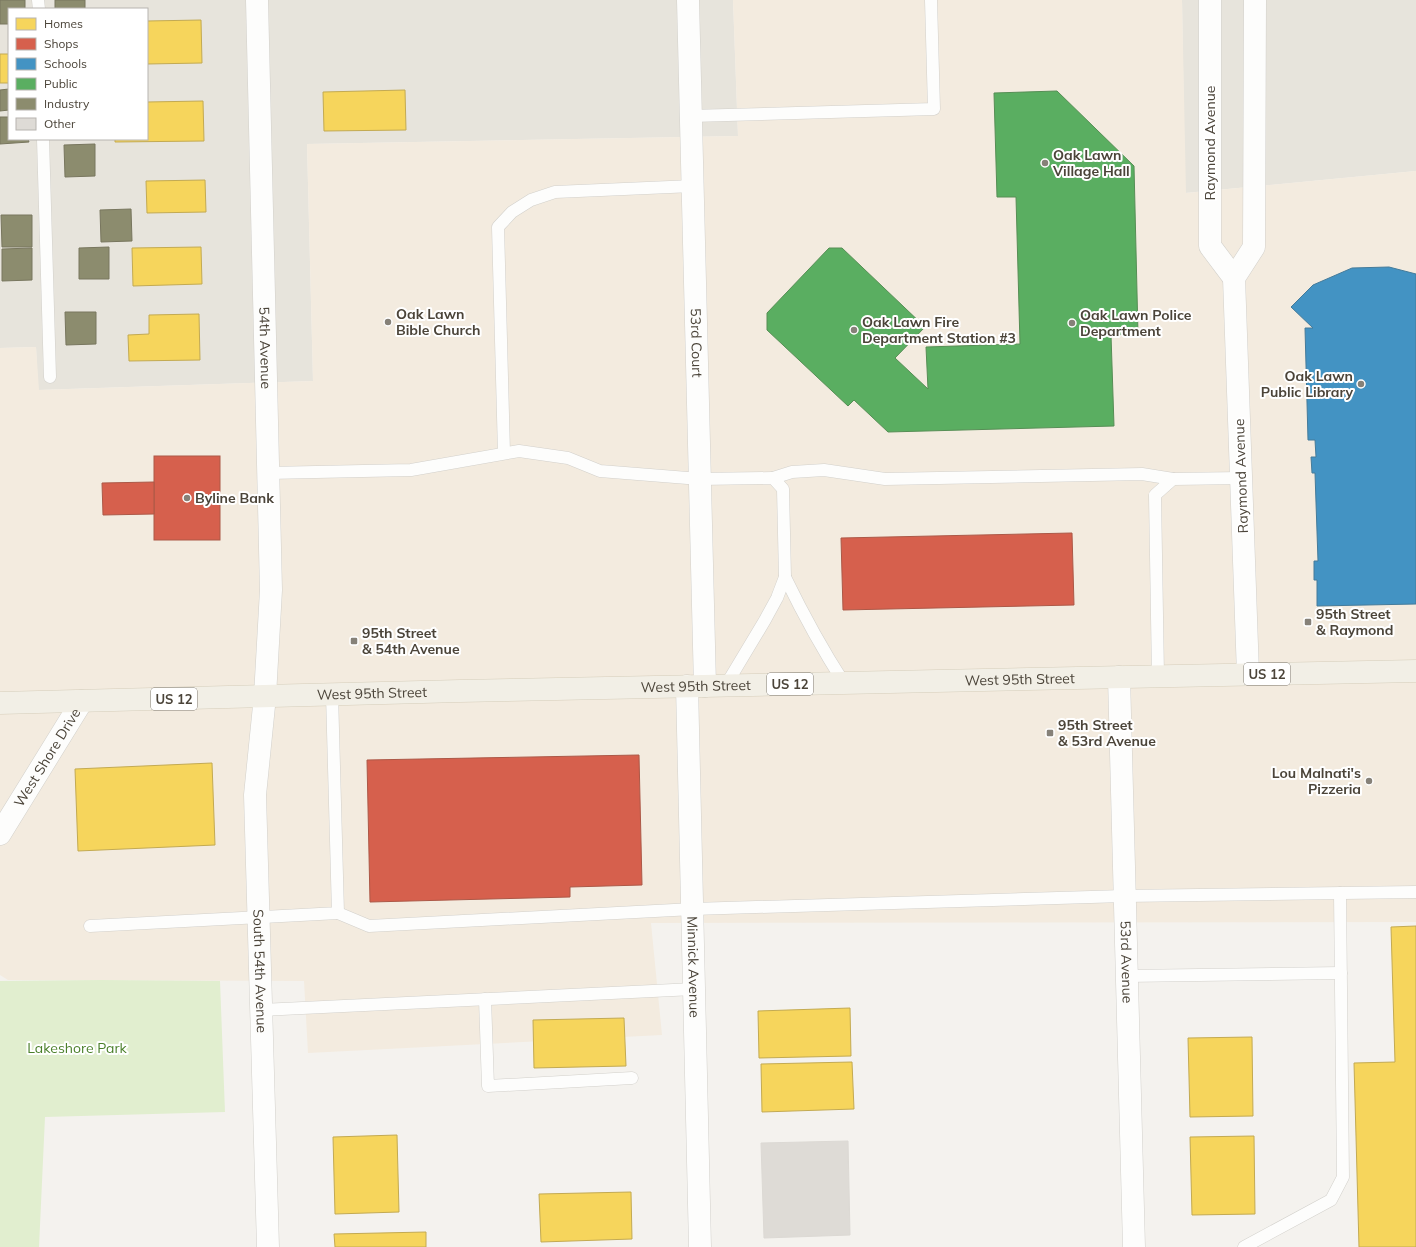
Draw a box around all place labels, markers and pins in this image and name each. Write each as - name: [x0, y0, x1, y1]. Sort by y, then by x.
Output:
- place label: Oak Lawn Village Hall: [1052, 146, 1130, 180]
- marker: Oak Lawn Village Hall: [1040, 158, 1050, 168]
- place label: Oak Lawn Bible Church: [396, 305, 480, 339]
- place label: Oak Lawn Police Department: [1080, 306, 1192, 340]
- place label: Oak Lawn Fire Department Station #3: [862, 313, 1016, 347]
- marker: Oak Lawn Bible Church: [383, 317, 393, 327]
- marker: Oak Lawn Police Department: [1067, 318, 1077, 328]
- marker: Oak Lawn Fire Department Station #3: [849, 325, 859, 335]
- place label: Oak Lawn Public Library: [1261, 367, 1353, 401]
- marker: Oak Lawn Public Library: [1356, 379, 1366, 389]
- place label: Byline Bank: [195, 489, 274, 507]
- marker: Byline Bank: [182, 493, 192, 503]
- place label: 95th Street & Raymond: [1316, 605, 1393, 639]
- marker: 95th Street & Raymond: [1303, 617, 1313, 627]
- place label: 95th Street & 54th Avenue: [362, 624, 460, 658]
- marker: 95th Street & 54th Avenue: [349, 636, 359, 646]
- place label: 95th Street & 53rd Avenue: [1058, 716, 1156, 750]
- marker: 95th Street & 53rd Avenue: [1045, 728, 1055, 738]
- place label: Lou Malnati's Pizzeria: [1272, 764, 1361, 798]
- marker: Lou Malnati's Pizzeria: [1364, 776, 1374, 786]

